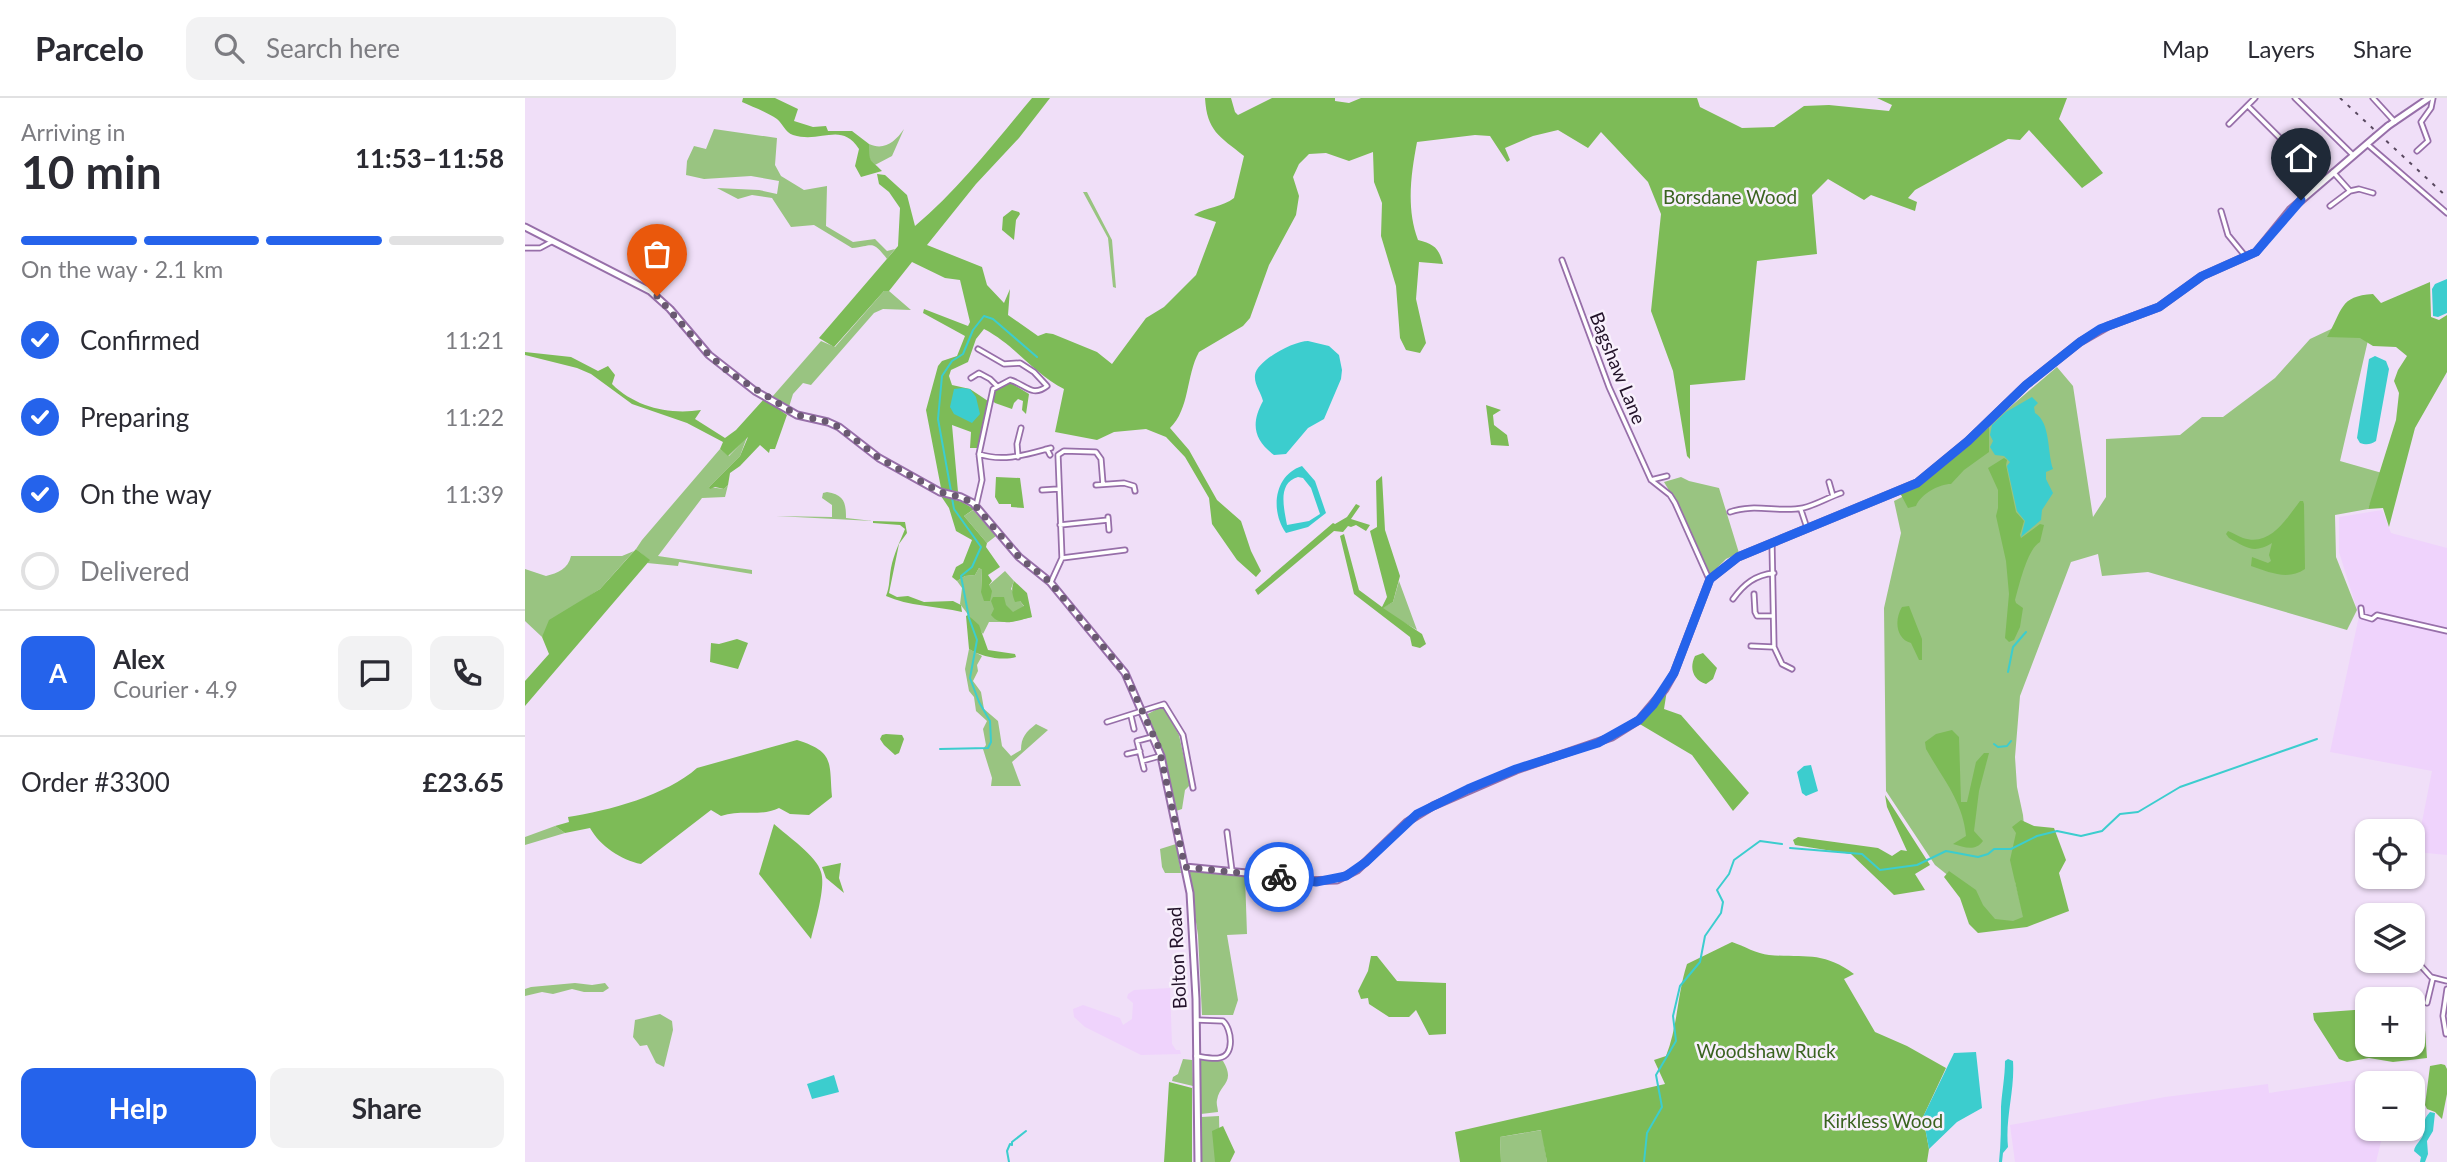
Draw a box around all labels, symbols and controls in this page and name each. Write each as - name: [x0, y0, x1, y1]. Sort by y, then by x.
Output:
- search box: [186, 17, 676, 80]
- text: Parcelo: [35, 28, 144, 68]
- icon: search: [210, 29, 248, 67]
- text: Search here: [266, 32, 400, 64]
- text: Map: [2162, 34, 2209, 63]
- text: Layers: [2247, 34, 2315, 63]
- text: Share: [2353, 34, 2412, 63]
- text: Arriving in: [21, 118, 125, 146]
- pin: [2271, 128, 2331, 200]
- icon: home: [2282, 139, 2320, 177]
- text: 11:53–11:58: [355, 142, 504, 174]
- text: 10 min: [21, 144, 162, 199]
- park label: Borsdane Wood: [1663, 185, 1797, 208]
- pin: [627, 224, 687, 296]
- icon: bag: [638, 235, 676, 273]
- text: On the way · 2.1 km: [21, 255, 223, 283]
- street label: Bagshaw Lane: [1586, 308, 1651, 427]
- icon: check: [21, 321, 59, 359]
- text: Confirmed: [80, 324, 200, 356]
- text: 11:21: [445, 326, 504, 354]
- icon: check: [21, 398, 59, 436]
- text: Preparing: [80, 401, 189, 433]
- text: 11:22: [445, 403, 504, 431]
- icon: check: [21, 475, 59, 513]
- text: On the way: [80, 478, 212, 510]
- text: 11:39: [445, 480, 504, 508]
- text: Delivered: [80, 555, 190, 587]
- button: chat: [338, 636, 412, 710]
- button: phone: [430, 636, 504, 710]
- text: Alex: [113, 643, 165, 675]
- text: A: [49, 657, 67, 689]
- text: Courier · 4.9: [113, 675, 238, 703]
- text: Order #3300: [21, 766, 170, 798]
- text: £23.65: [422, 766, 504, 798]
- map controls: [2355, 819, 2425, 1141]
- button: locate: [2355, 819, 2425, 889]
- courier: [1244, 842, 1314, 912]
- icon: bike: [1260, 858, 1298, 896]
- button: layers: [2355, 903, 2425, 973]
- street label: Bolton Road: [1162, 906, 1191, 1010]
- button: +: [2355, 987, 2425, 1057]
- park label: Woodshaw Ruck: [1696, 1039, 1836, 1062]
- button: Help: [21, 1068, 256, 1148]
- button: Share: [270, 1068, 504, 1148]
- button: −: [2355, 1071, 2425, 1141]
- park label: Kirkless Wood: [1823, 1109, 1943, 1132]

